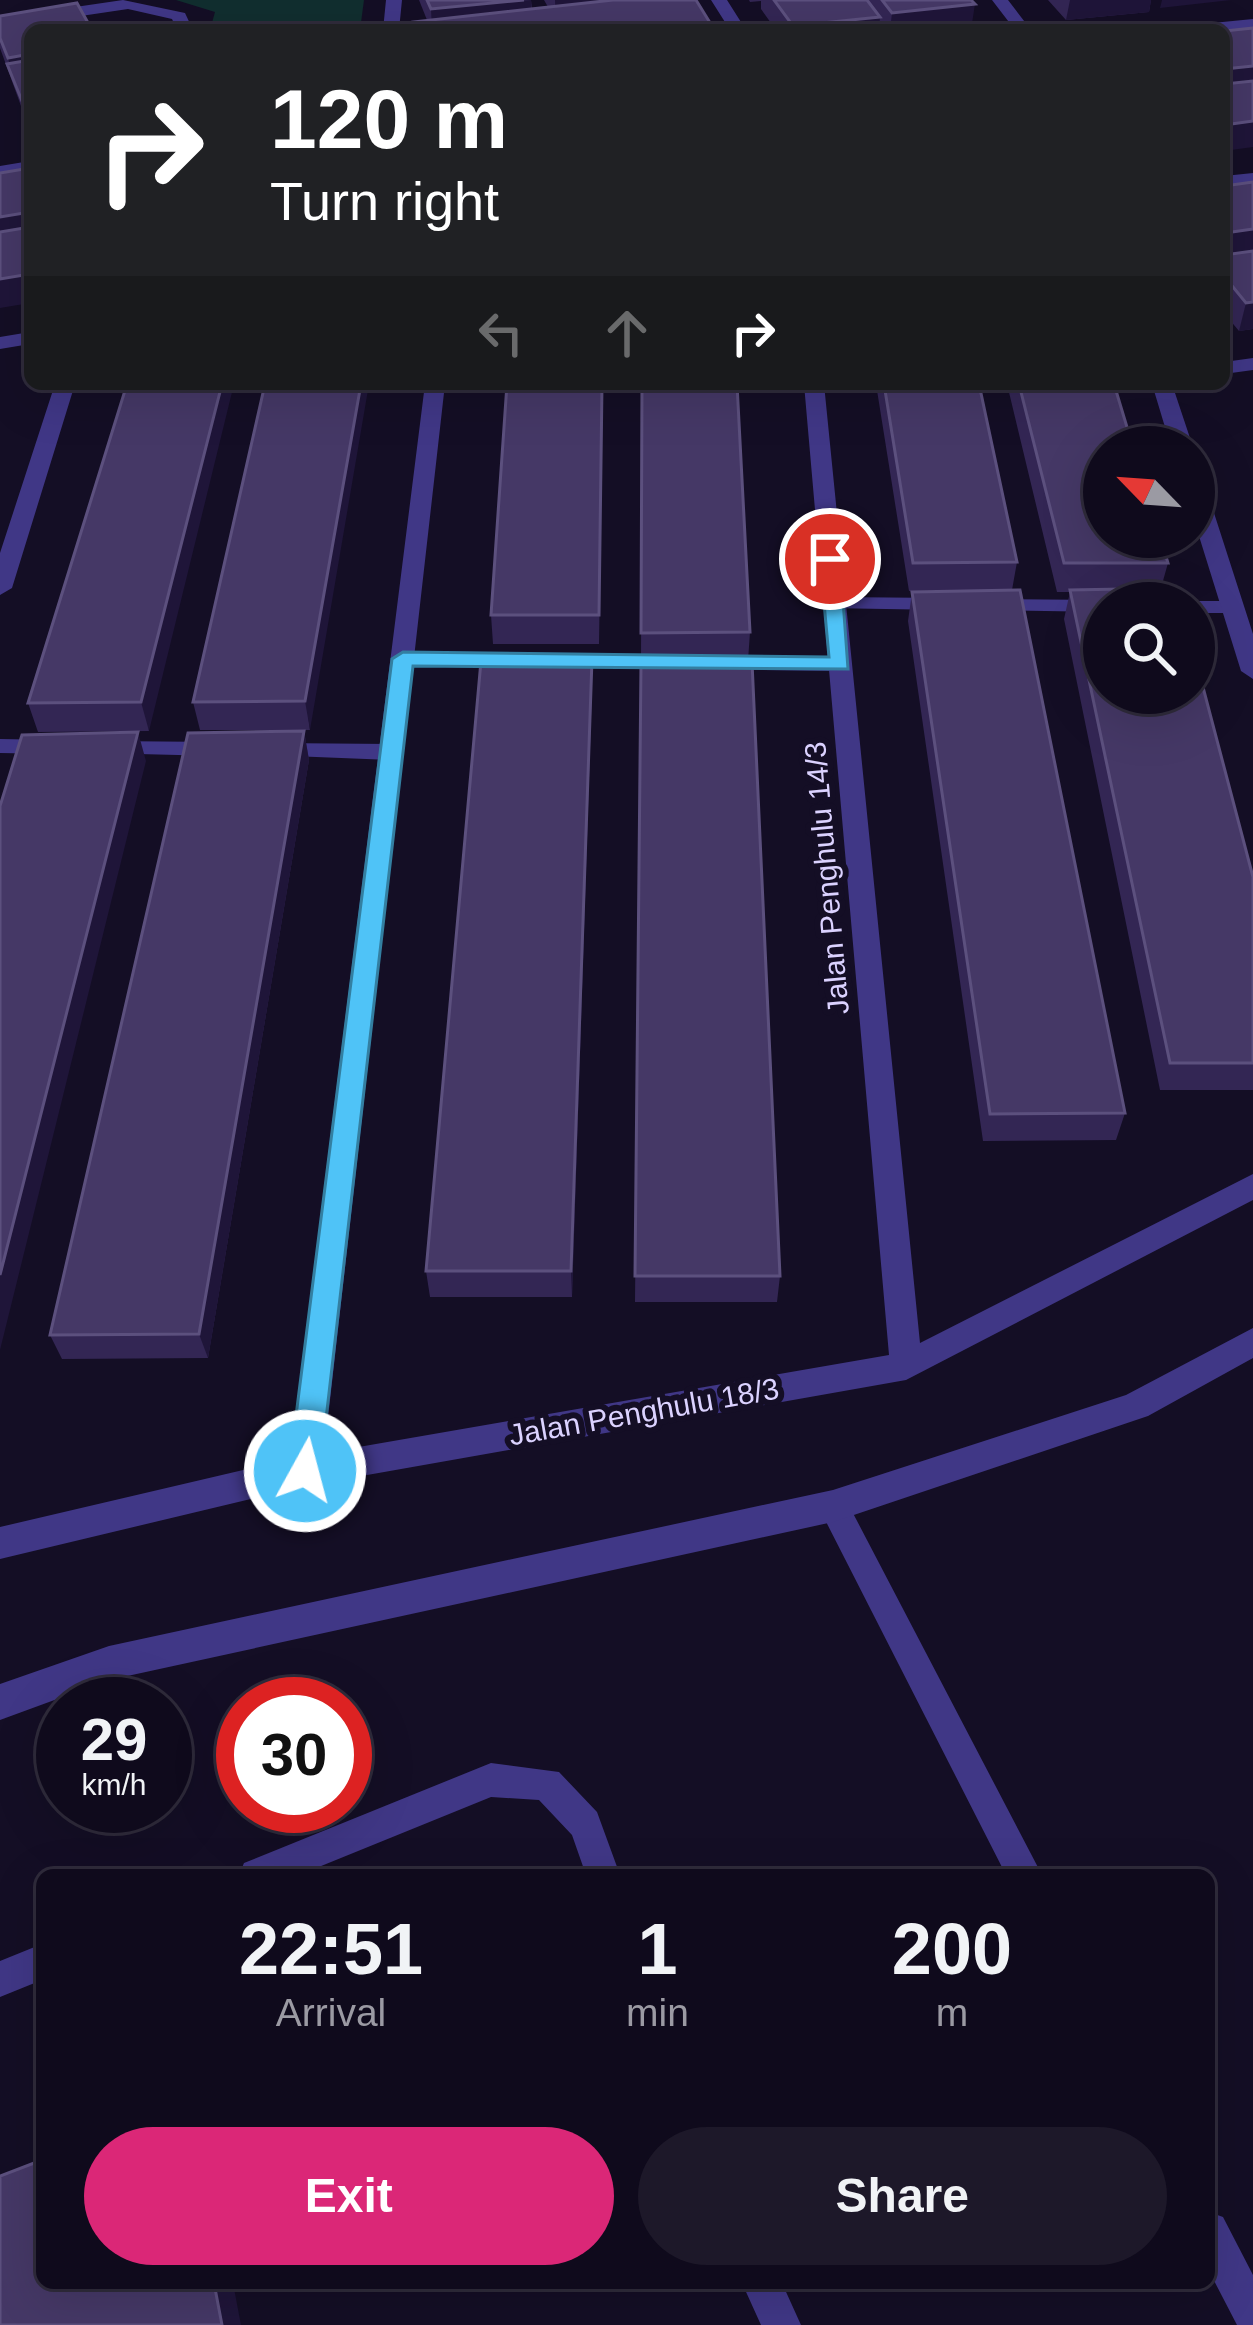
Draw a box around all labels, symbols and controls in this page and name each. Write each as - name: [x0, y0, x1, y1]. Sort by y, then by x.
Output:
- icon: right: [72, 72, 228, 228]
- text: 120 m: [270, 72, 508, 166]
- text: Turn right: [270, 171, 499, 231]
- icon: left: [468, 300, 534, 366]
- icon: ahead: [594, 300, 660, 366]
- icon: right: [720, 300, 786, 366]
- north arrow: [1083, 426, 1215, 558]
- map controls: [1083, 426, 1215, 714]
- pin: [779, 508, 881, 610]
- icon: arrive: [797, 526, 863, 592]
- button: search: [1083, 582, 1215, 714]
- street label: Jalan Penghulu 14/3: [798, 740, 855, 1016]
- street label: Jalan Penghulu 18/3: [506, 1372, 781, 1452]
- position arrow: [242, 1408, 368, 1534]
- speed limit sign: 30: [216, 1677, 372, 1833]
- text: 29: [81, 1706, 147, 1773]
- text: km/h: [81, 1768, 147, 1801]
- text: 22:51: [239, 1909, 423, 1989]
- text: 1: [637, 1909, 678, 1989]
- text: 200: [892, 1909, 1012, 1989]
- text: Arrival: [276, 1991, 386, 2034]
- text: min: [626, 1991, 689, 2034]
- text: m: [936, 1991, 968, 2034]
- button: Exit: [84, 2127, 614, 2265]
- button: Share: [638, 2127, 1167, 2265]

